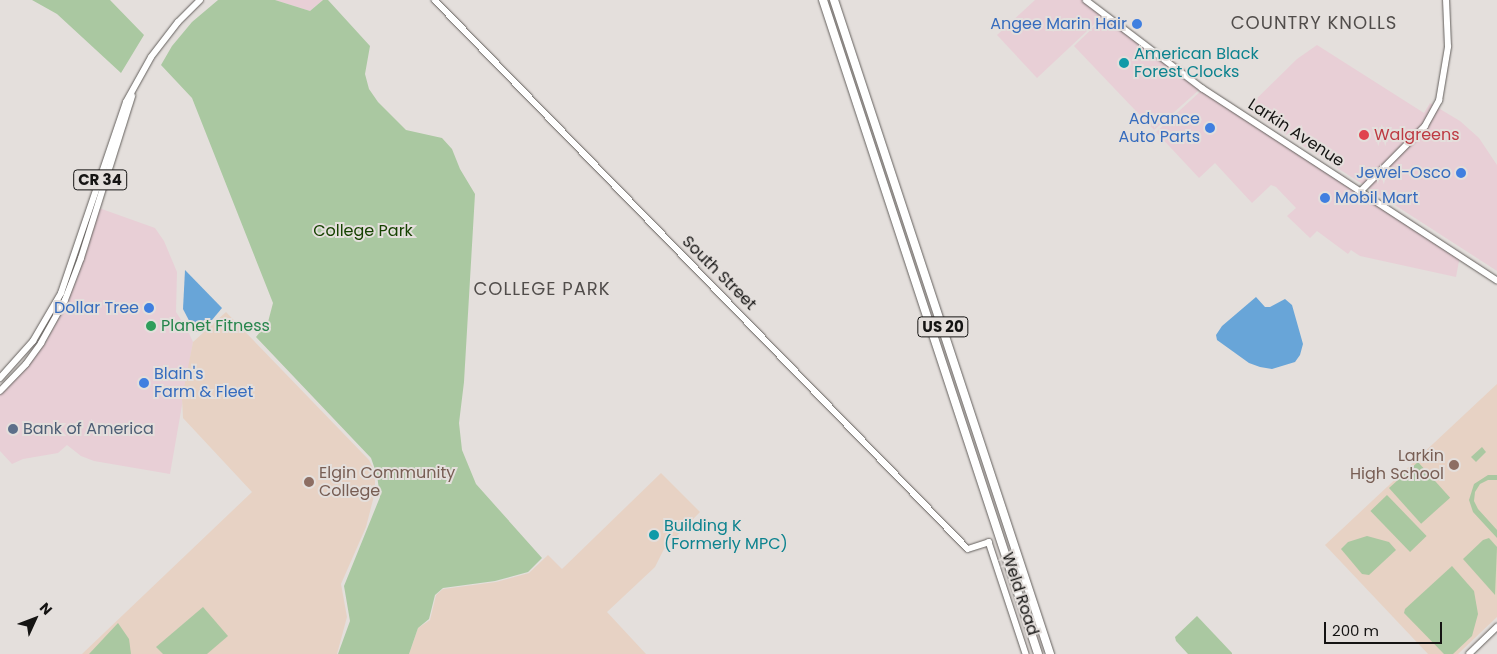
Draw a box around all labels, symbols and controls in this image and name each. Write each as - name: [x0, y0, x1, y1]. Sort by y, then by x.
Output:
- district label: COUNTRY KNOLLS: [1229, 12, 1399, 34]
- place label: Angee Marin Hair: [990, 14, 1127, 34]
- marker: Angee Marin Hair: [1131, 18, 1143, 30]
- place label: American Black Forest Clocks: [1134, 44, 1259, 82]
- marker: American Black Forest Clocks: [1118, 57, 1130, 69]
- street label: Larkin Avenue: [1244, 95, 1348, 171]
- place label: Advance Auto Parts: [1118, 109, 1200, 147]
- marker: Advance Auto Parts: [1204, 122, 1216, 134]
- place label: Walgreens: [1374, 125, 1460, 145]
- marker: Walgreens: [1358, 129, 1370, 141]
- place label: Jewel-Osco: [1356, 163, 1451, 183]
- marker: Jewel-Osco: [1455, 167, 1467, 179]
- road number: CR 34: [72, 168, 128, 192]
- place label: Mobil Mart: [1335, 188, 1418, 208]
- marker: Mobil Mart: [1319, 192, 1331, 204]
- park label: College Park: [313, 221, 413, 241]
- street label: South Street: [678, 232, 760, 314]
- district label: COLLEGE PARK: [472, 278, 612, 300]
- place label: Dollar Tree: [54, 298, 139, 318]
- marker: Dollar Tree: [143, 302, 155, 314]
- road number: US 20: [917, 314, 969, 340]
- place label: Planet Fitness: [161, 316, 270, 336]
- marker: Planet Fitness: [145, 320, 157, 332]
- place label: Blain's Farm & Fleet: [154, 364, 253, 402]
- marker: Blain's Farm & Fleet: [138, 377, 150, 389]
- place label: Bank of America: [23, 419, 154, 439]
- marker: Bank of America: [7, 423, 19, 435]
- place label: Larkin High School: [1350, 446, 1444, 484]
- marker: Larkin High School: [1448, 459, 1460, 471]
- place label: Elgin Community College: [319, 463, 455, 501]
- marker: Elgin Community College: [303, 476, 315, 488]
- place label: Building K (Formerly MPC): [664, 516, 788, 554]
- marker: Building K (Formerly MPC): [648, 529, 660, 541]
- street label: Weld Road: [998, 550, 1042, 638]
- north arrow: [10, 594, 60, 644]
- text: N: [35, 598, 57, 619]
- scale bar: [1327, 612, 1444, 644]
- text: 200 m: [1332, 620, 1379, 641]

